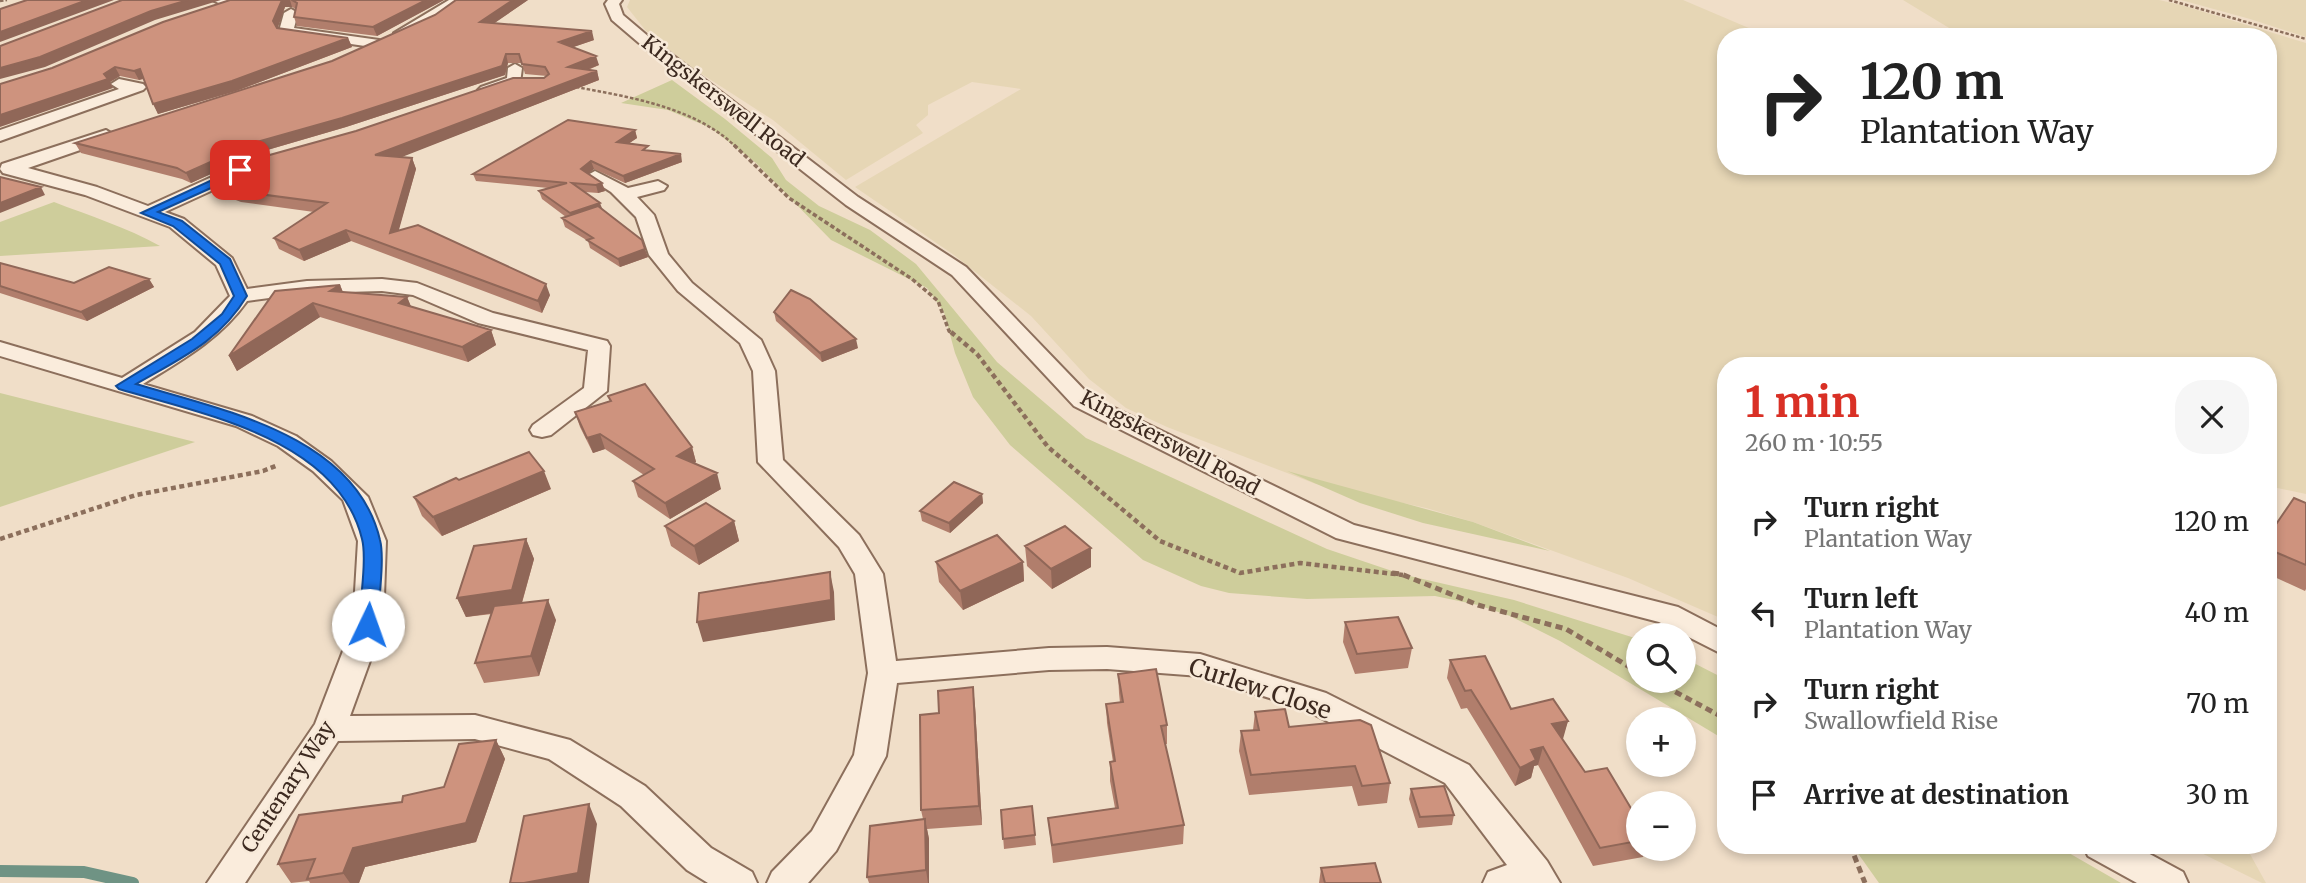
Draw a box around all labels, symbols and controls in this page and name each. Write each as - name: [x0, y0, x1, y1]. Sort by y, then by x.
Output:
- street label: Kingskerswell Road: [637, 29, 810, 173]
- text: 120 m: [1860, 51, 2004, 112]
- icon: right: [1745, 56, 1836, 147]
- text: Plantation Way: [1860, 112, 2094, 152]
- pin: [210, 140, 270, 200]
- icon: arrive: [221, 151, 259, 189]
- text: 1 min: [1745, 376, 1859, 428]
- button: close: [2175, 380, 2249, 454]
- street label: Kingskerswell Road: [1076, 384, 1265, 501]
- text: 260 m · 10:55: [1745, 428, 1883, 457]
- text: Turn right: [1804, 491, 1939, 524]
- icon: right: [1745, 503, 1783, 541]
- text: 120 m: [2174, 505, 2249, 538]
- text: Plantation Way: [1804, 524, 1972, 553]
- text: Turn left: [1804, 582, 1918, 615]
- position arrow: [331, 588, 405, 662]
- icon: left: [1745, 594, 1783, 632]
- text: 40 m: [2185, 596, 2249, 629]
- text: Plantation Way: [1804, 615, 1972, 644]
- map controls: [1626, 623, 1696, 861]
- button: search: [1626, 623, 1696, 693]
- street label: Curlew Close: [1185, 651, 1335, 726]
- text: Turn right: [1804, 673, 1939, 706]
- icon: right: [1745, 685, 1783, 723]
- text: 70 m: [2186, 687, 2249, 720]
- text: Swallowfield Rise: [1804, 706, 1998, 735]
- button: +: [1626, 707, 1696, 777]
- street label: Centenary Way: [235, 715, 341, 858]
- icon: arrive: [1745, 776, 1783, 814]
- text: Arrive at destination: [1804, 778, 2069, 811]
- text: 30 m: [2186, 778, 2249, 811]
- button: −: [1626, 791, 1696, 861]

